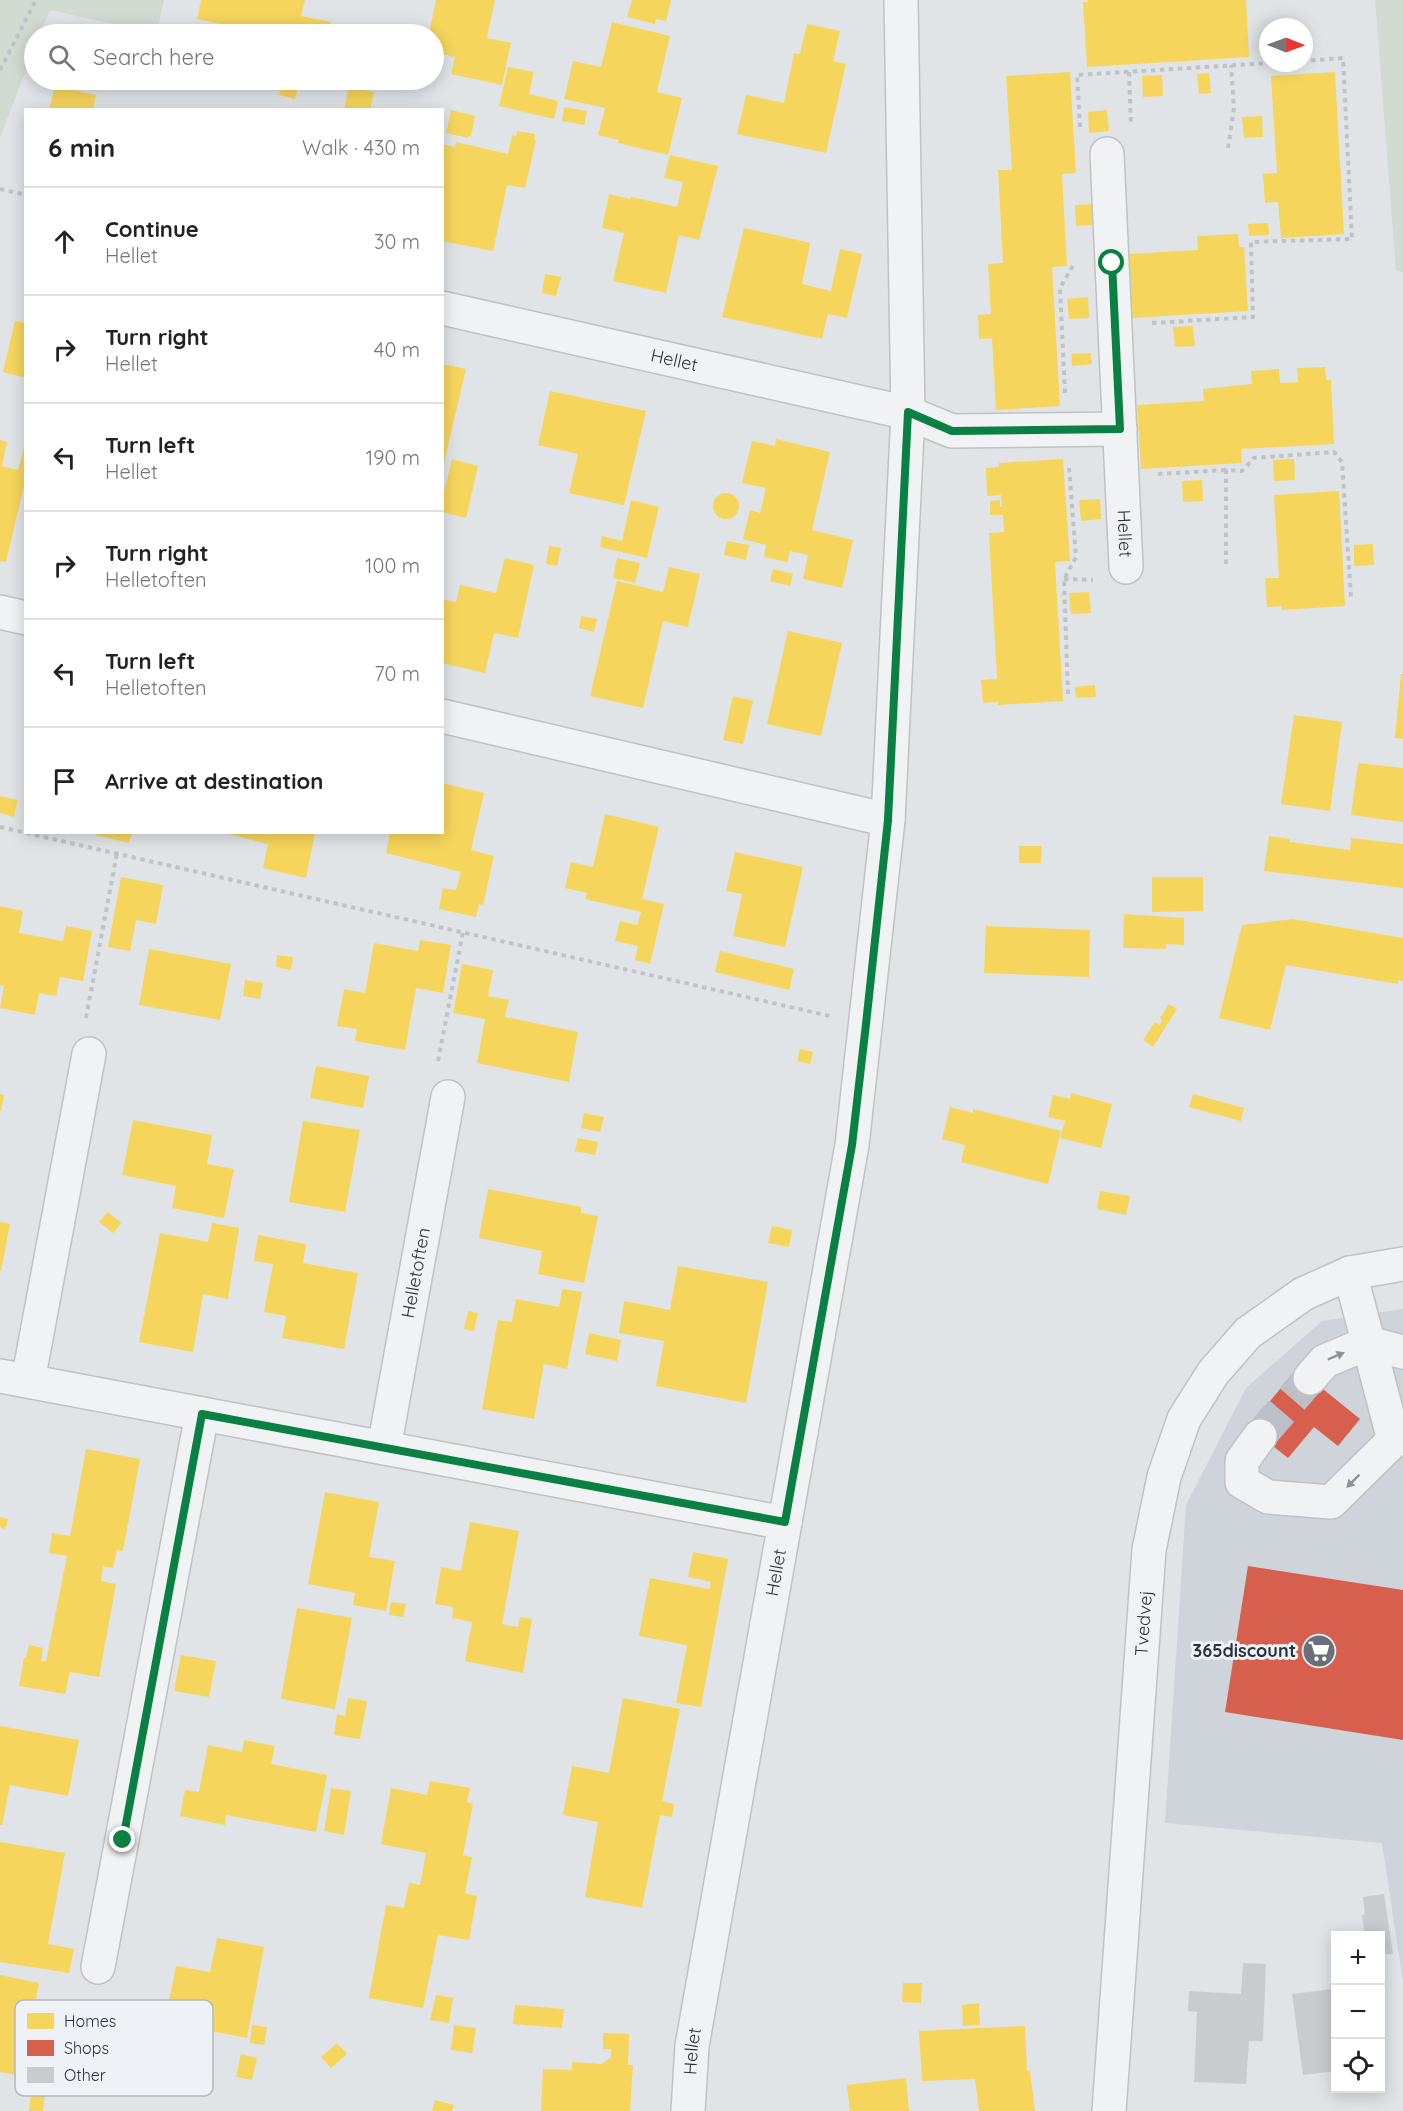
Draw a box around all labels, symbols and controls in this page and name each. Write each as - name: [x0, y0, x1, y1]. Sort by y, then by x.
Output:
- north arrow: [1259, 18, 1313, 72]
- search box: [24, 24, 444, 90]
- icon: search: [45, 41, 78, 74]
- text: Search here: [93, 43, 214, 71]
- text: 6 min: [48, 131, 115, 164]
- text: Walk · 430 m: [302, 135, 420, 160]
- text: Continue: [105, 215, 199, 243]
- icon: ahead: [48, 225, 81, 258]
- text: 30 m: [374, 229, 420, 254]
- text: Hellet: [105, 243, 158, 268]
- route start: [1098, 249, 1124, 275]
- text: Turn right: [105, 323, 209, 351]
- icon: right: [48, 333, 81, 366]
- text: 40 m: [374, 337, 420, 362]
- street label: Hellet: [649, 343, 700, 376]
- text: Hellet: [105, 351, 158, 376]
- text: Turn left: [105, 431, 195, 459]
- icon: left: [48, 441, 81, 474]
- text: 190 m: [366, 445, 420, 470]
- text: Hellet: [105, 459, 158, 484]
- street label: Hellet: [1112, 509, 1138, 558]
- text: Turn right: [105, 539, 209, 567]
- icon: right: [48, 549, 81, 582]
- text: 100 m: [365, 553, 420, 578]
- text: Helletoften: [105, 567, 207, 592]
- text: Turn left: [105, 647, 195, 675]
- icon: left: [48, 657, 81, 690]
- text: 70 m: [374, 661, 420, 686]
- text: Helletoften: [105, 675, 207, 700]
- icon: arrive: [48, 765, 81, 798]
- text: Arrive at destination: [105, 767, 323, 795]
- street label: Helletoften: [396, 1226, 435, 1320]
- one-way arrow: [1328, 1351, 1346, 1361]
- one-way arrow: [1346, 1473, 1360, 1487]
- street label: Hellet: [760, 1547, 791, 1598]
- street label: Tvedvej: [1129, 1590, 1157, 1657]
- supermarket icon: 365discount: [1301, 1633, 1337, 1669]
- place label: 365discount: [1193, 1639, 1296, 1662]
- route end: [109, 1826, 135, 1852]
- map controls: [1331, 1931, 1385, 2093]
- button: +: [1331, 1931, 1385, 1985]
- button: −: [1331, 1985, 1385, 2039]
- legend: [15, 2000, 213, 2096]
- text: Homes: [64, 2011, 116, 2031]
- street label: Hellet: [678, 2026, 706, 2076]
- text: Shops: [64, 2038, 109, 2058]
- button: locate: [1331, 2039, 1385, 2093]
- text: Other: [64, 2065, 106, 2085]

